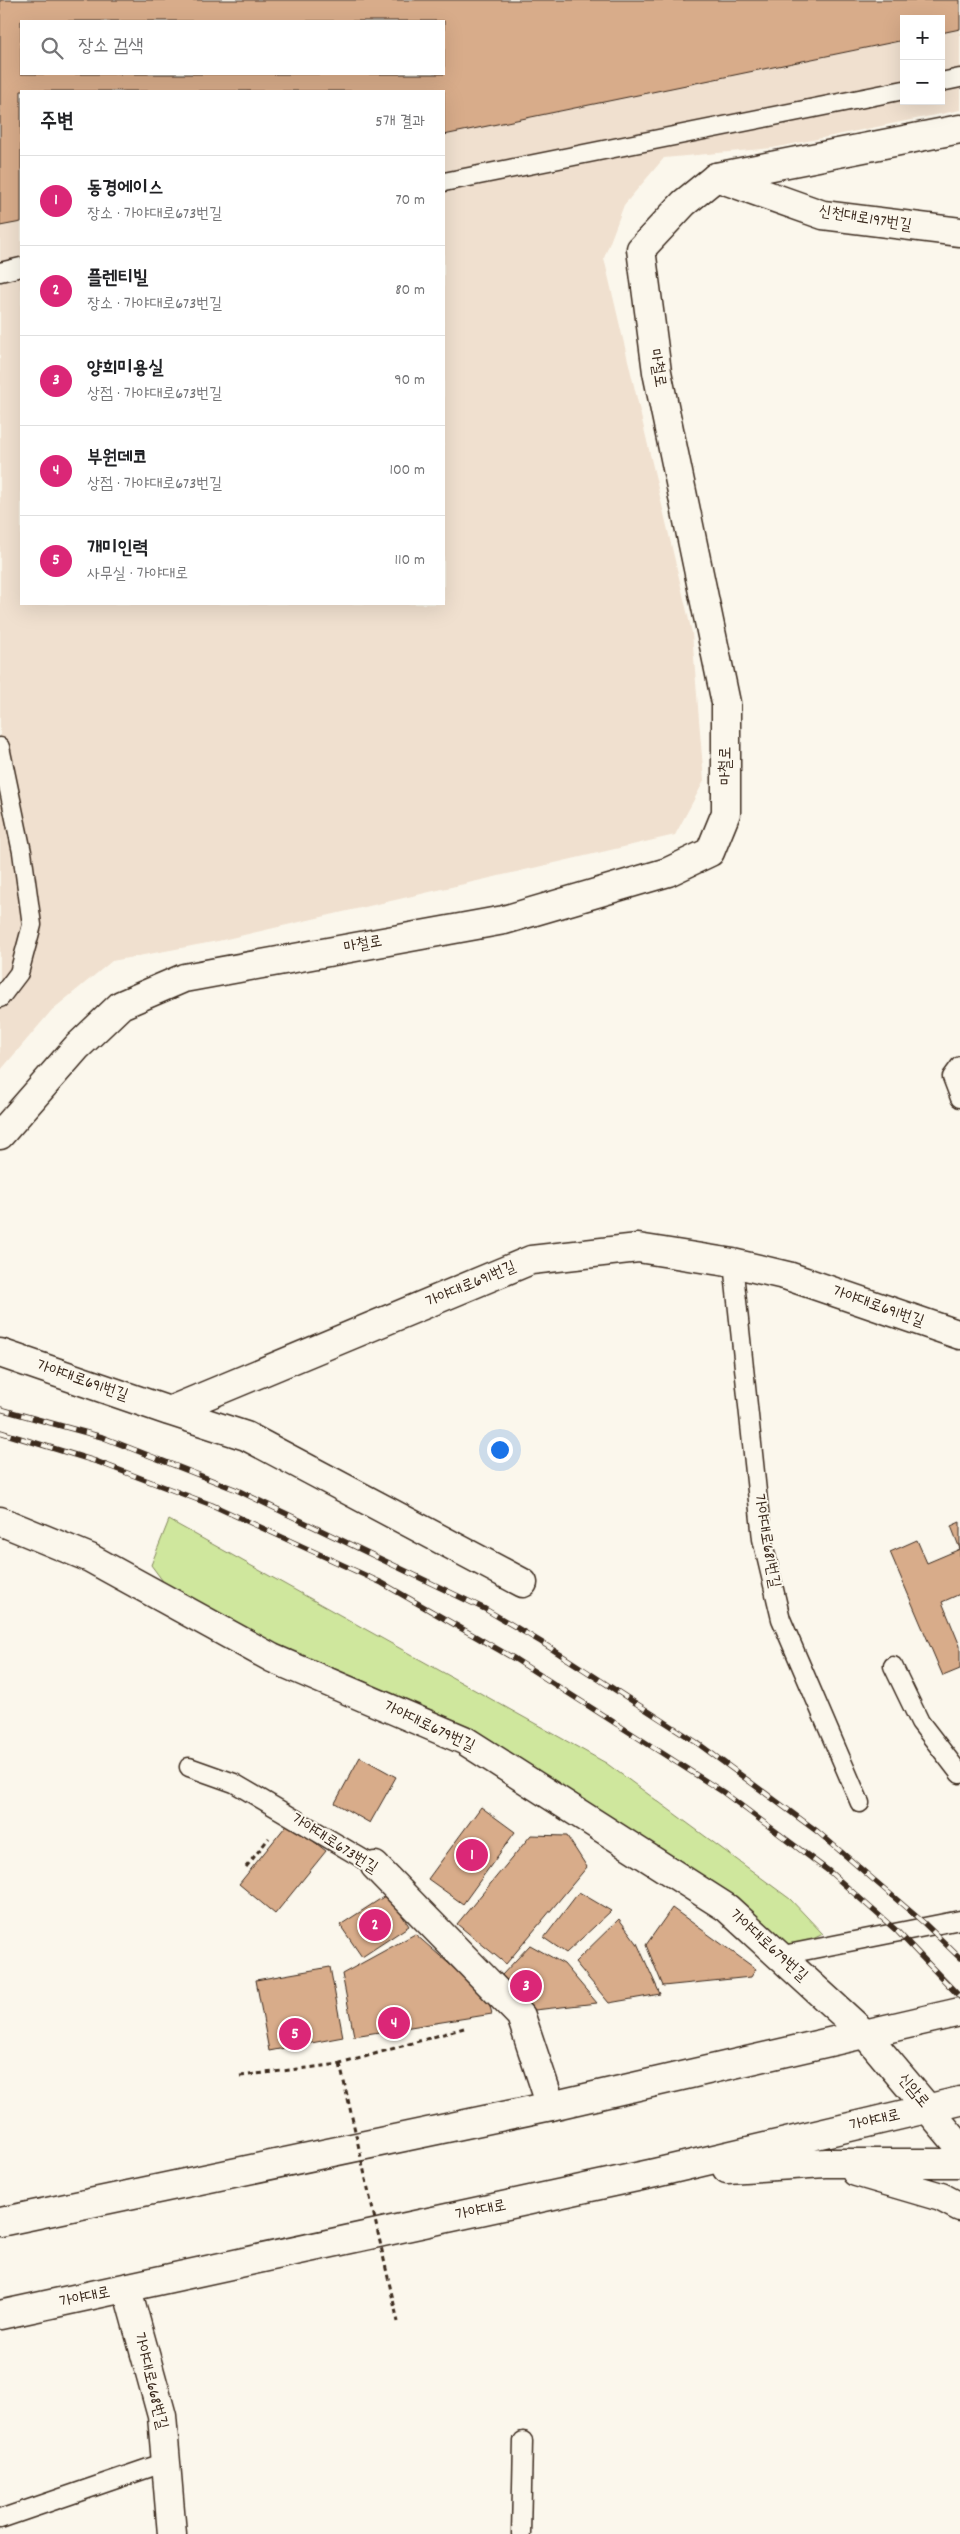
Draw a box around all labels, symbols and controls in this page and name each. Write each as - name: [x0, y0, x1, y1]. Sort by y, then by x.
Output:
- map controls: [900, 15, 945, 105]
- button: +: [900, 15, 945, 60]
- search box: [20, 20, 445, 75]
- icon: search: [38, 34, 66, 62]
- text: 장소 검색: [78, 34, 144, 61]
- button: −: [900, 60, 945, 105]
- text: 주변: [40, 108, 74, 138]
- text: 5개 결과: [375, 111, 425, 134]
- text: 동경에이스: [87, 176, 163, 203]
- text: 1: [54, 189, 58, 212]
- text: 70 m: [395, 189, 425, 212]
- street label: 신천대로197번길: [817, 200, 913, 238]
- text: 장소 · 가야대로673번길: [87, 203, 222, 226]
- text: 플렌티빌: [87, 266, 148, 293]
- text: 2: [53, 279, 60, 302]
- text: 80 m: [395, 279, 425, 302]
- text: 장소 · 가야대로673번길: [87, 293, 222, 316]
- street label: 마철로: [643, 347, 671, 389]
- text: 양희미용실: [87, 356, 163, 383]
- text: 3: [52, 369, 60, 392]
- text: 90 m: [394, 369, 425, 392]
- text: 상점 · 가야대로673번길: [87, 383, 222, 406]
- text: 부원데코: [87, 446, 148, 473]
- text: 4: [53, 459, 59, 482]
- text: 100 m: [389, 459, 425, 482]
- text: 상점 · 가야대로673번길: [87, 473, 222, 496]
- text: 개미인력: [87, 536, 148, 563]
- text: 5: [52, 549, 60, 572]
- text: 110 m: [395, 549, 425, 572]
- text: 사무실 · 가야대로: [87, 563, 188, 586]
- street label: 마철로: [715, 747, 738, 785]
- street label: 마철로: [342, 930, 384, 960]
- street label: 가야대로691번길: [422, 1256, 520, 1314]
- street label: 가야대로691번길: [829, 1281, 927, 1334]
- street label: 가야대로691번길: [33, 1355, 131, 1408]
- your location: [487, 1437, 513, 1463]
- street label: 가야대로681번길: [746, 1492, 786, 1590]
- street label: 가야대로679번길: [379, 1696, 479, 1758]
- street label: 가야대로673번길: [286, 1808, 382, 1880]
- pin: 1: [456, 1836, 488, 1874]
- street label: 가야대로679번길: [724, 1904, 812, 1988]
- pin: 2: [359, 1906, 391, 1944]
- pin: 3: [510, 1967, 542, 2005]
- pin: 4: [378, 2004, 410, 2042]
- pin: 5: [279, 2015, 311, 2053]
- street label: 신암로: [892, 2069, 934, 2113]
- street label: 가야대로: [847, 2104, 903, 2138]
- street label: 가야대로: [453, 2194, 509, 2228]
- street label: 가야대로: [57, 2281, 113, 2315]
- street label: 가야대로668번길: [127, 2330, 173, 2432]

